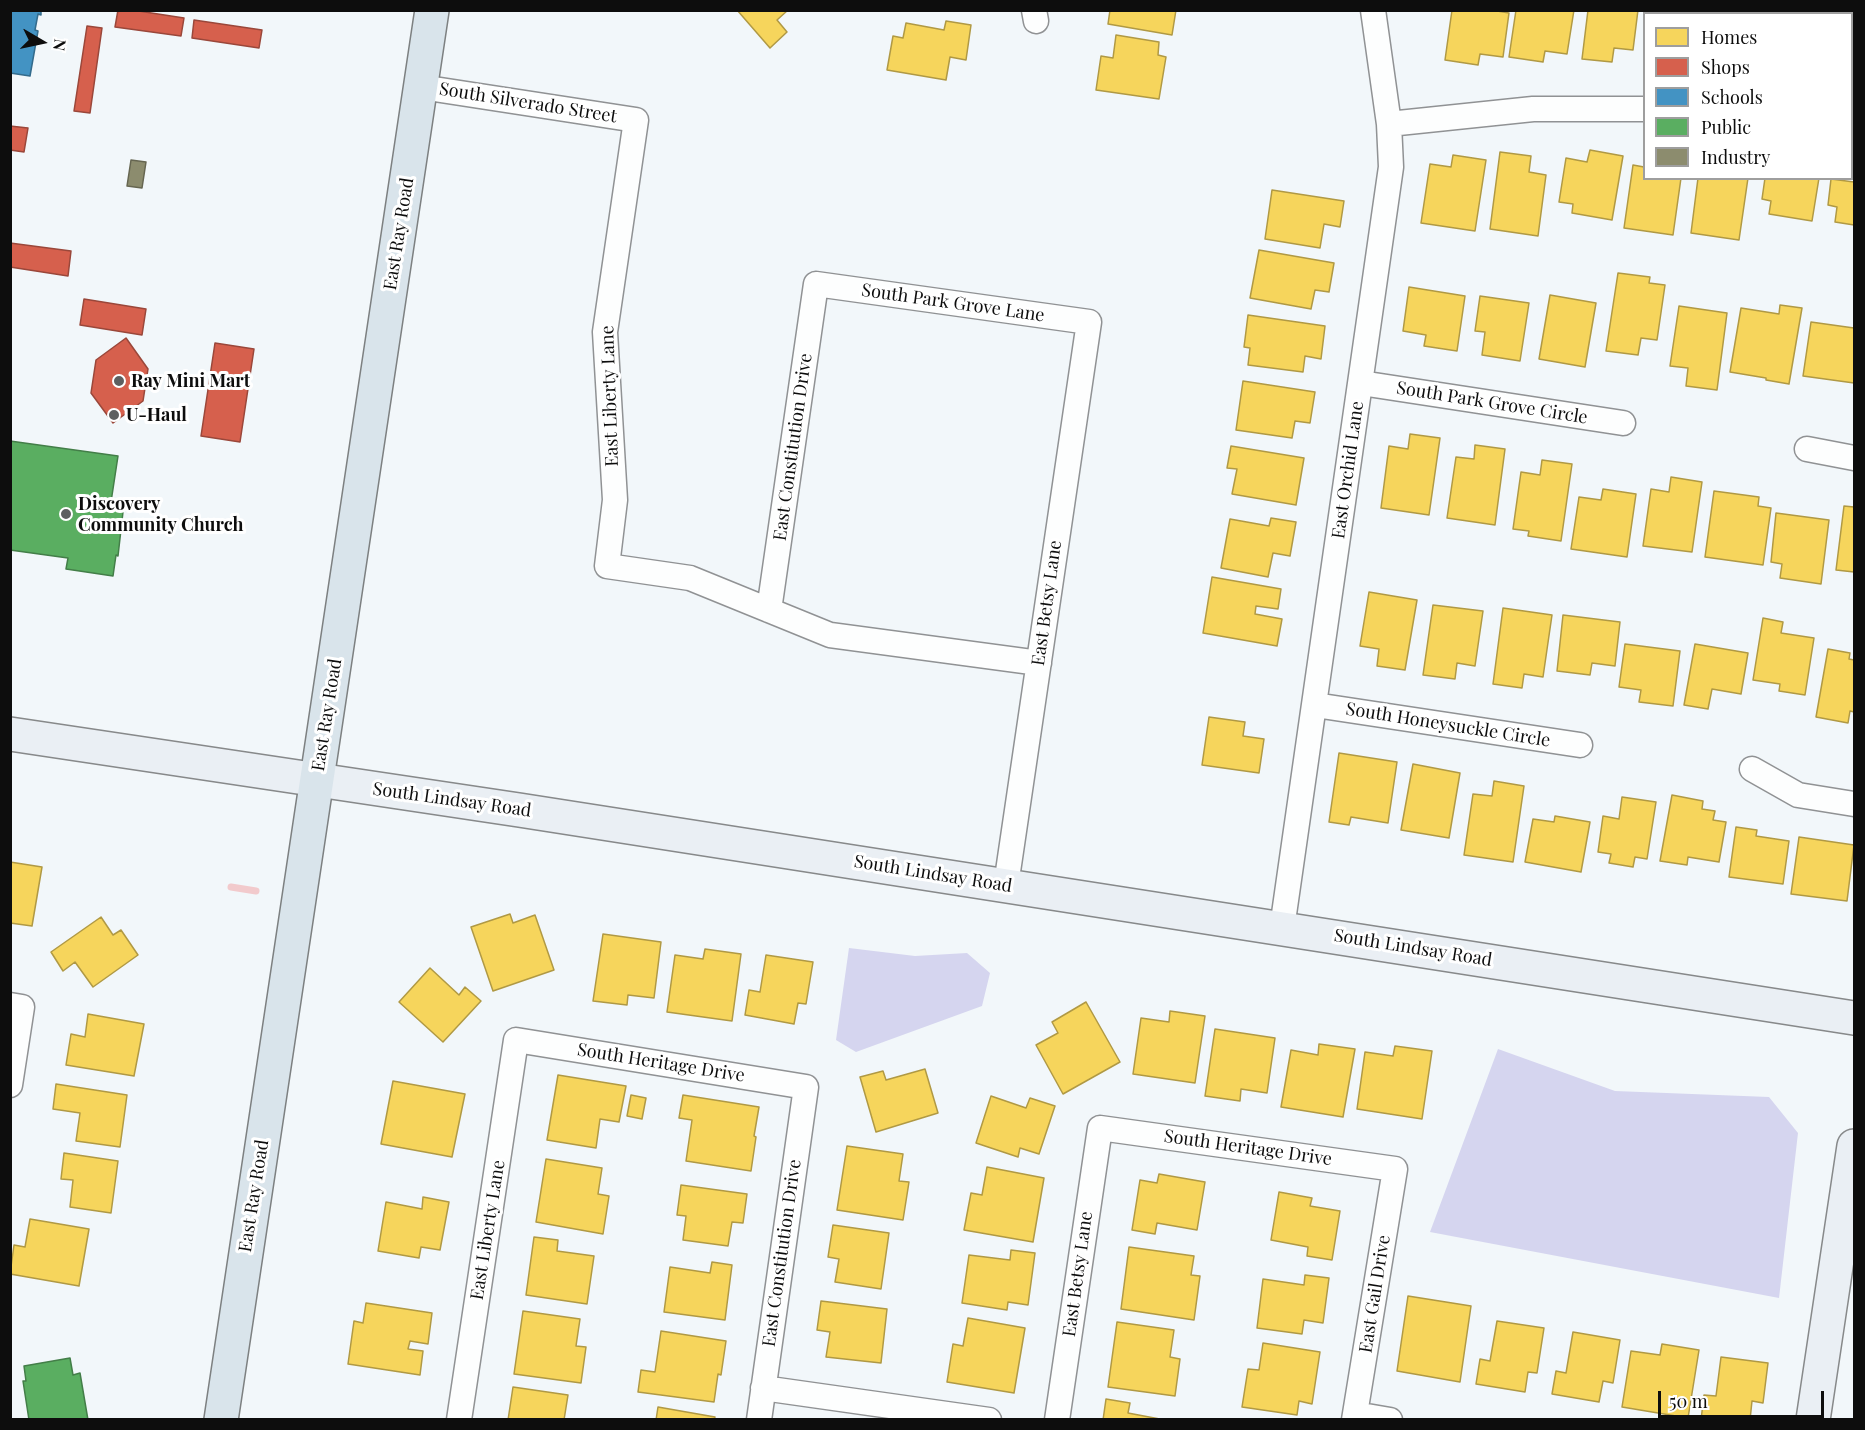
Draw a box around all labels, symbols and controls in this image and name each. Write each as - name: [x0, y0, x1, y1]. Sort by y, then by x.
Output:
- north arrow: [12, 12, 72, 72]
- legend: [1643, 12, 1853, 180]
- text: Homes: [1701, 25, 1757, 49]
- text: N: [49, 38, 72, 52]
- text: Shops: [1701, 55, 1750, 79]
- street label: South Silverado Street: [438, 78, 618, 128]
- text: Schools: [1701, 85, 1763, 109]
- text: Public: [1701, 115, 1751, 139]
- text: Industry: [1701, 145, 1770, 169]
- street label: East Ray Road: [379, 176, 419, 292]
- street label: South Park Grove Lane: [860, 279, 1046, 327]
- street label: East Liberty Lane: [597, 325, 623, 467]
- street label: East Constitution Drive: [769, 352, 817, 542]
- place label: Ray Mini Mart: [131, 370, 250, 392]
- marker: Ray Mini Mart: [112, 374, 126, 388]
- street label: South Park Grove Circle: [1395, 377, 1589, 429]
- street label: East Orchid Lane: [1328, 400, 1368, 540]
- place label: U-Haul: [126, 404, 187, 426]
- marker: U-Haul: [107, 408, 121, 422]
- place label: Discovery Community Church: [78, 493, 244, 536]
- marker: Discovery Community Church: [59, 507, 73, 521]
- street label: East Betsy Lane: [1028, 539, 1066, 667]
- street label: East Ray Road: [307, 657, 347, 773]
- street label: South Honeysuckle Circle: [1344, 698, 1552, 752]
- street label: South Lindsay Road: [371, 778, 533, 822]
- street label: South Lindsay Road: [852, 851, 1014, 897]
- street label: South Lindsay Road: [1332, 925, 1494, 971]
- street label: South Heritage Drive: [576, 1039, 746, 1087]
- street label: South Heritage Drive: [1163, 1126, 1333, 1170]
- street label: East Ray Road: [234, 1138, 274, 1254]
- street label: East Constitution Drive: [758, 1158, 806, 1348]
- street label: East Liberty Lane: [466, 1159, 510, 1301]
- street label: East Betsy Lane: [1059, 1210, 1097, 1338]
- street label: East Gail Drive: [1355, 1233, 1395, 1355]
- scale bar: [1661, 1379, 1828, 1417]
- text: 50 m: [1669, 1389, 1708, 1413]

